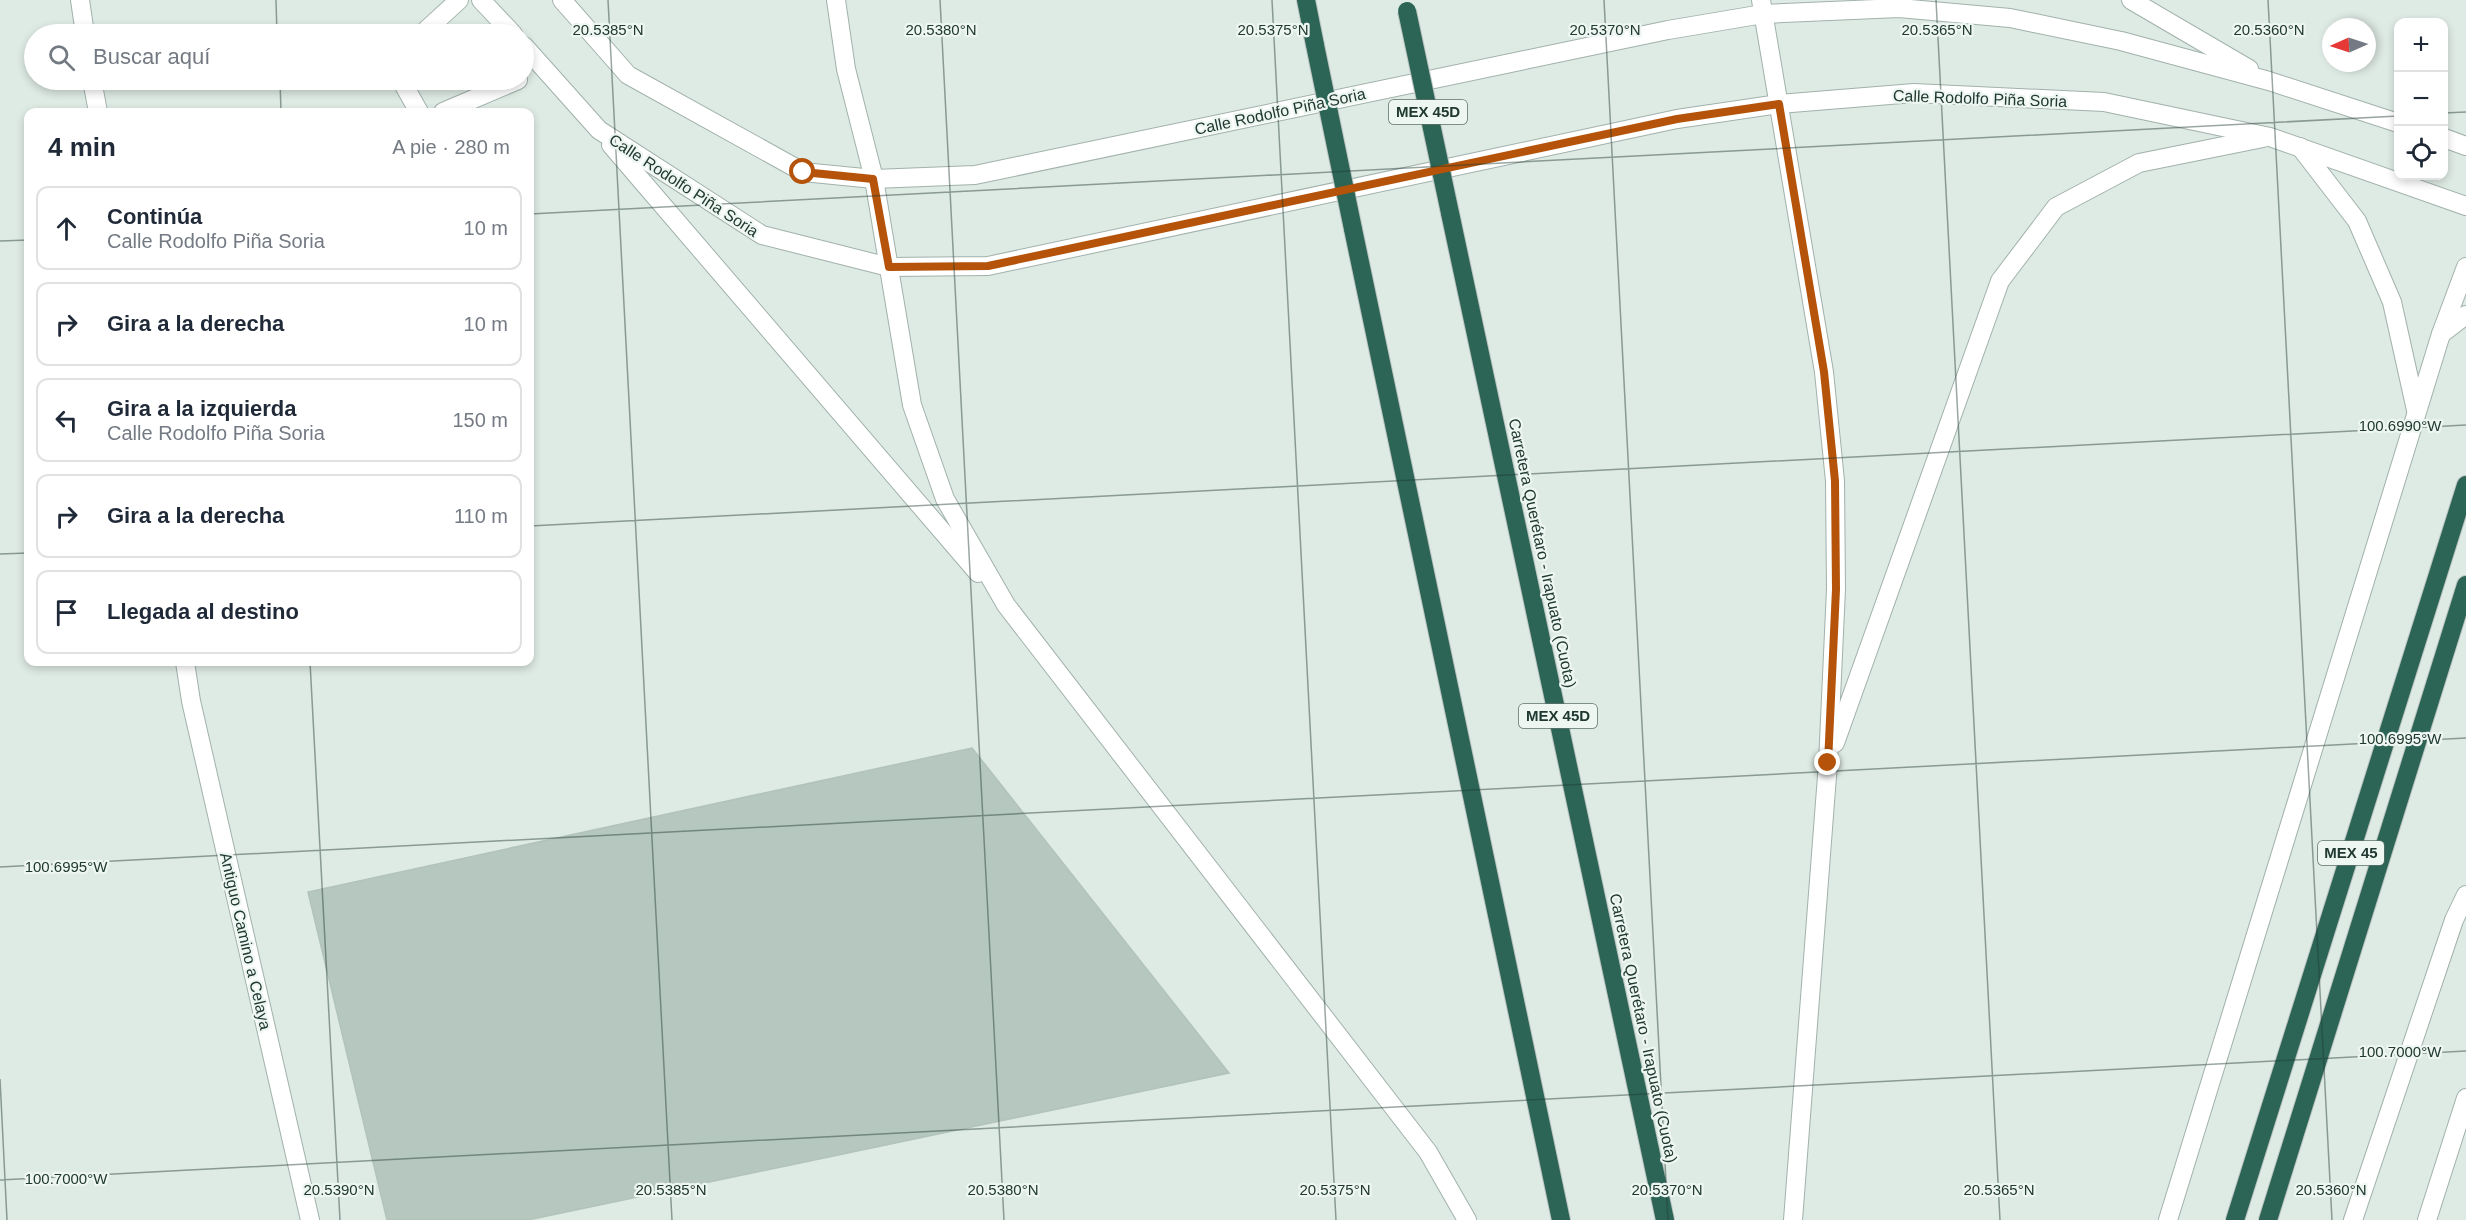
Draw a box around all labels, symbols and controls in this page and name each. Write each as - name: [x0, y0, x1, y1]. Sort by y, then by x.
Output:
- north arrow: [2322, 18, 2376, 72]
- map controls: [2394, 18, 2448, 180]
- button: +: [2394, 18, 2448, 72]
- text: 20.5385°N: [572, 21, 644, 38]
- text: 20.5380°N: [905, 21, 977, 38]
- text: 20.5375°N: [1237, 21, 1309, 38]
- text: 20.5370°N: [1569, 21, 1641, 38]
- text: 20.5365°N: [1901, 21, 1973, 38]
- text: 20.5360°N: [2233, 21, 2305, 38]
- search box: [24, 24, 534, 90]
- icon: search: [45, 41, 78, 74]
- text: Buscar aquí: [93, 44, 210, 69]
- button: −: [2394, 72, 2448, 126]
- street label: Calle Rodolfo Piña Soria: [1193, 85, 1367, 138]
- street label: Calle Rodolfo Piña Soria: [1893, 87, 2067, 110]
- road number: MEX 45D: [1389, 100, 1467, 124]
- button: locate: [2394, 126, 2448, 180]
- street label: Calle Rodolfo Piña Soria: [606, 131, 762, 240]
- text: 4 min: [48, 132, 116, 162]
- text: A pie · 280 m: [392, 136, 510, 158]
- route start: [789, 158, 815, 184]
- text: Continúa: [107, 204, 202, 229]
- icon: ahead: [50, 212, 83, 245]
- text: 10 m: [464, 217, 508, 239]
- text: Calle Rodolfo Piña Soria: [107, 230, 325, 252]
- icon: right: [50, 308, 83, 341]
- text: Gira a la derecha: [107, 311, 284, 336]
- text: 10 m: [464, 313, 508, 335]
- text: Gira a la izquierda: [107, 396, 297, 421]
- icon: left: [50, 404, 83, 437]
- text: 150 m: [452, 409, 508, 431]
- street label: Carretera Querétaro - Irapuato (Cuota): [1506, 417, 1579, 689]
- text: 100.6990°W: [2359, 417, 2442, 434]
- text: Calle Rodolfo Piña Soria: [107, 422, 325, 444]
- icon: right: [50, 500, 83, 533]
- text: Gira a la derecha: [107, 503, 284, 528]
- text: 110 m: [454, 505, 508, 527]
- icon: arrive: [50, 596, 83, 629]
- text: Llegada al destino: [107, 599, 299, 624]
- road number: MEX 45D: [1519, 704, 1597, 728]
- text: 100.6995°W: [2359, 730, 2442, 747]
- route end: [1814, 749, 1840, 775]
- road number: MEX 45: [2318, 841, 2384, 865]
- street label: Antiguo Camino a Celaya: [217, 851, 274, 1032]
- text: 100.6995°W: [25, 858, 108, 875]
- street label: Carretera Querétaro - Irapuato (Cuota): [1607, 892, 1680, 1164]
- text: 100.7000°W: [2359, 1043, 2442, 1060]
- text: 100.7000°W: [25, 1170, 108, 1187]
- text: 20.5390°N: [303, 1181, 375, 1198]
- text: 20.5385°N: [635, 1181, 707, 1198]
- text: 20.5380°N: [967, 1181, 1039, 1198]
- text: 20.5375°N: [1299, 1181, 1371, 1198]
- text: 20.5370°N: [1631, 1181, 1703, 1198]
- text: 20.5365°N: [1963, 1181, 2035, 1198]
- text: 20.5360°N: [2295, 1181, 2367, 1198]

